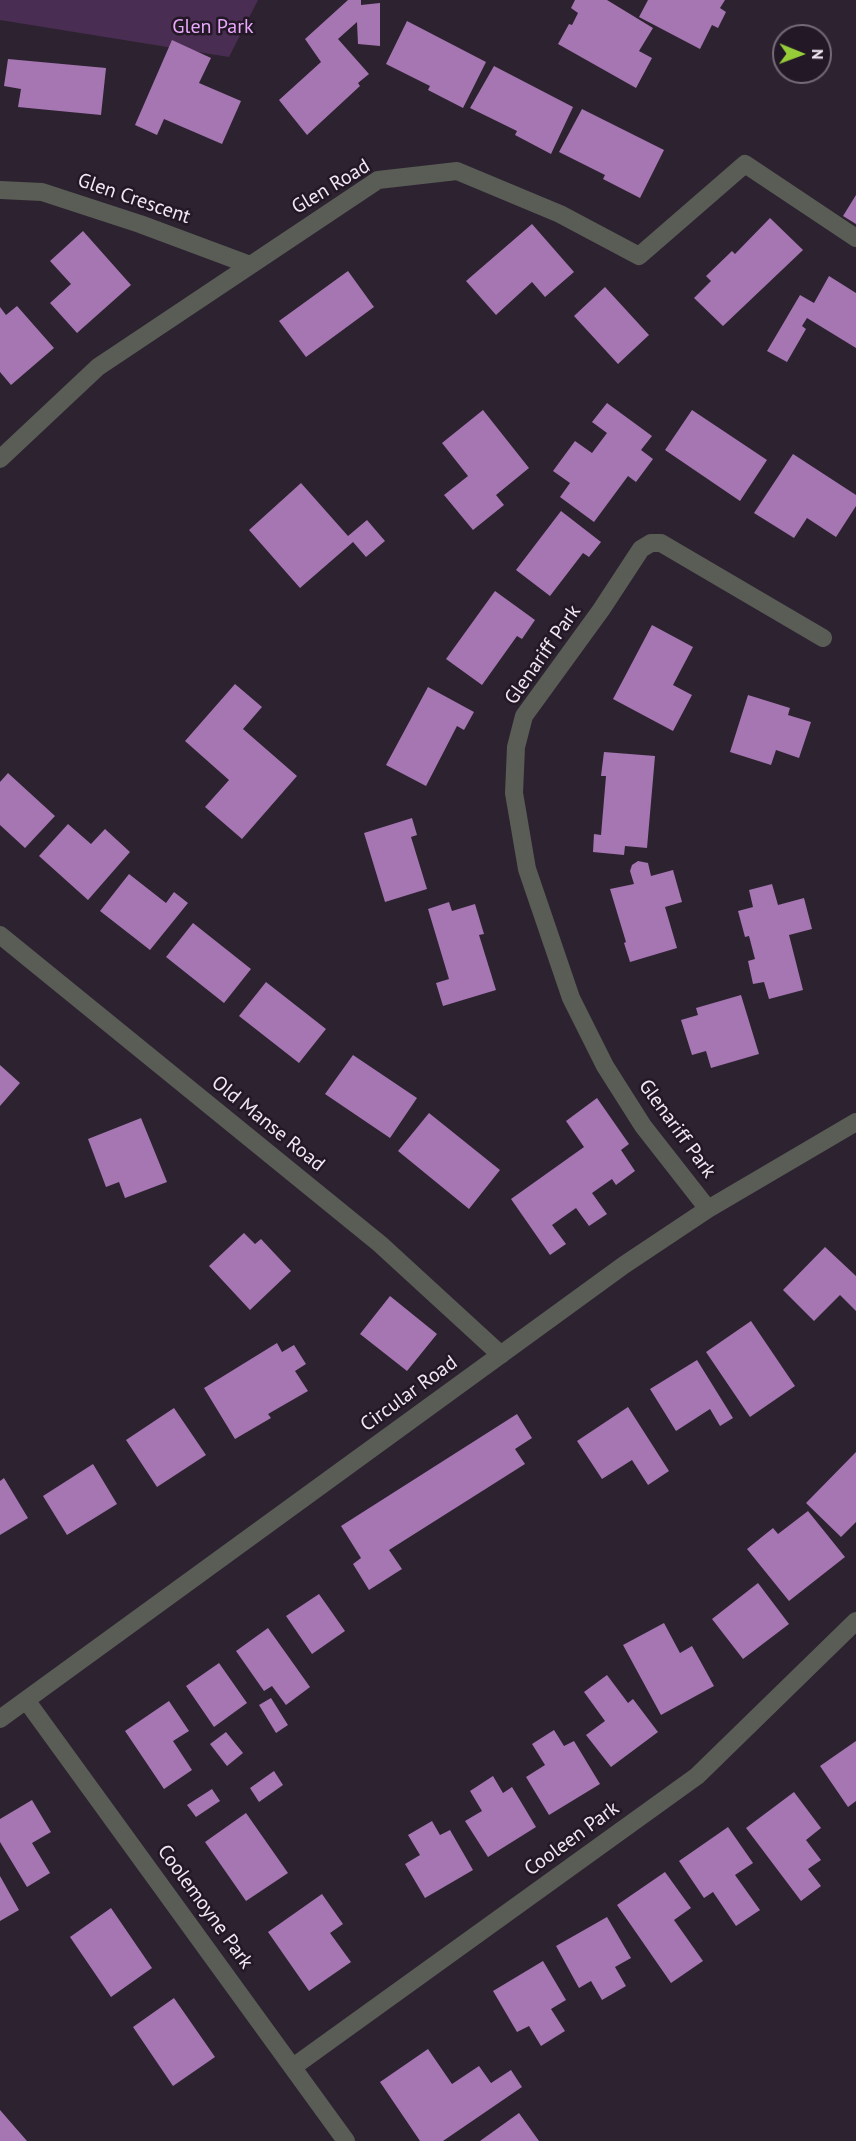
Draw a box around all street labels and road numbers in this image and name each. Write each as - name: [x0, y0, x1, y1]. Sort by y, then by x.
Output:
- street label: Glen Road: [288, 154, 374, 220]
- street label: Glen Crescent: [75, 169, 193, 229]
- street label: Glenariff Park: [500, 601, 586, 709]
- street label: Old Manse Road: [207, 1071, 329, 1177]
- street label: Glenariff Park: [633, 1075, 721, 1183]
- street label: Circular Road: [356, 1351, 462, 1437]
- street label: Cooleen Park: [520, 1797, 624, 1881]
- street label: Coolemoyne Park: [152, 1840, 258, 1974]

